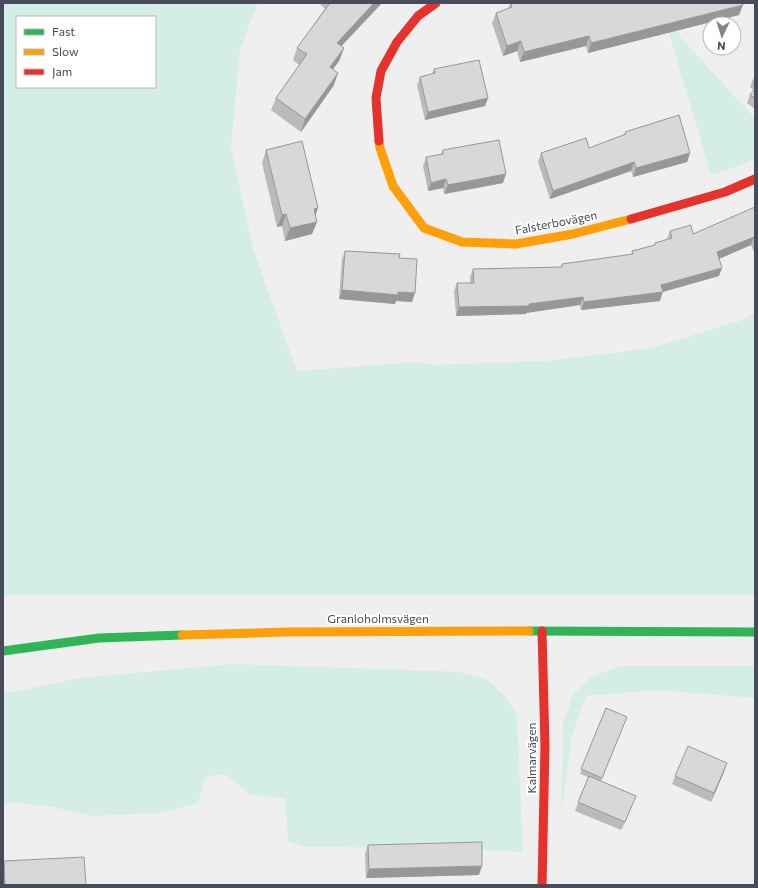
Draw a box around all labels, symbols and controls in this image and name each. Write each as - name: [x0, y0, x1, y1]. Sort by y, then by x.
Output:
- legend: [16, 16, 156, 88]
- north arrow: [702, 16, 742, 56]
- text: Fast: [52, 24, 75, 38]
- text: N: [717, 40, 726, 53]
- text: Slow: [52, 44, 79, 58]
- text: Jam: [52, 64, 72, 79]
- street label: Falsterbovägen: [514, 207, 598, 237]
- street label: Granloholmsvägen: [327, 611, 429, 625]
- street label: Kalmarvägen: [524, 723, 538, 793]

